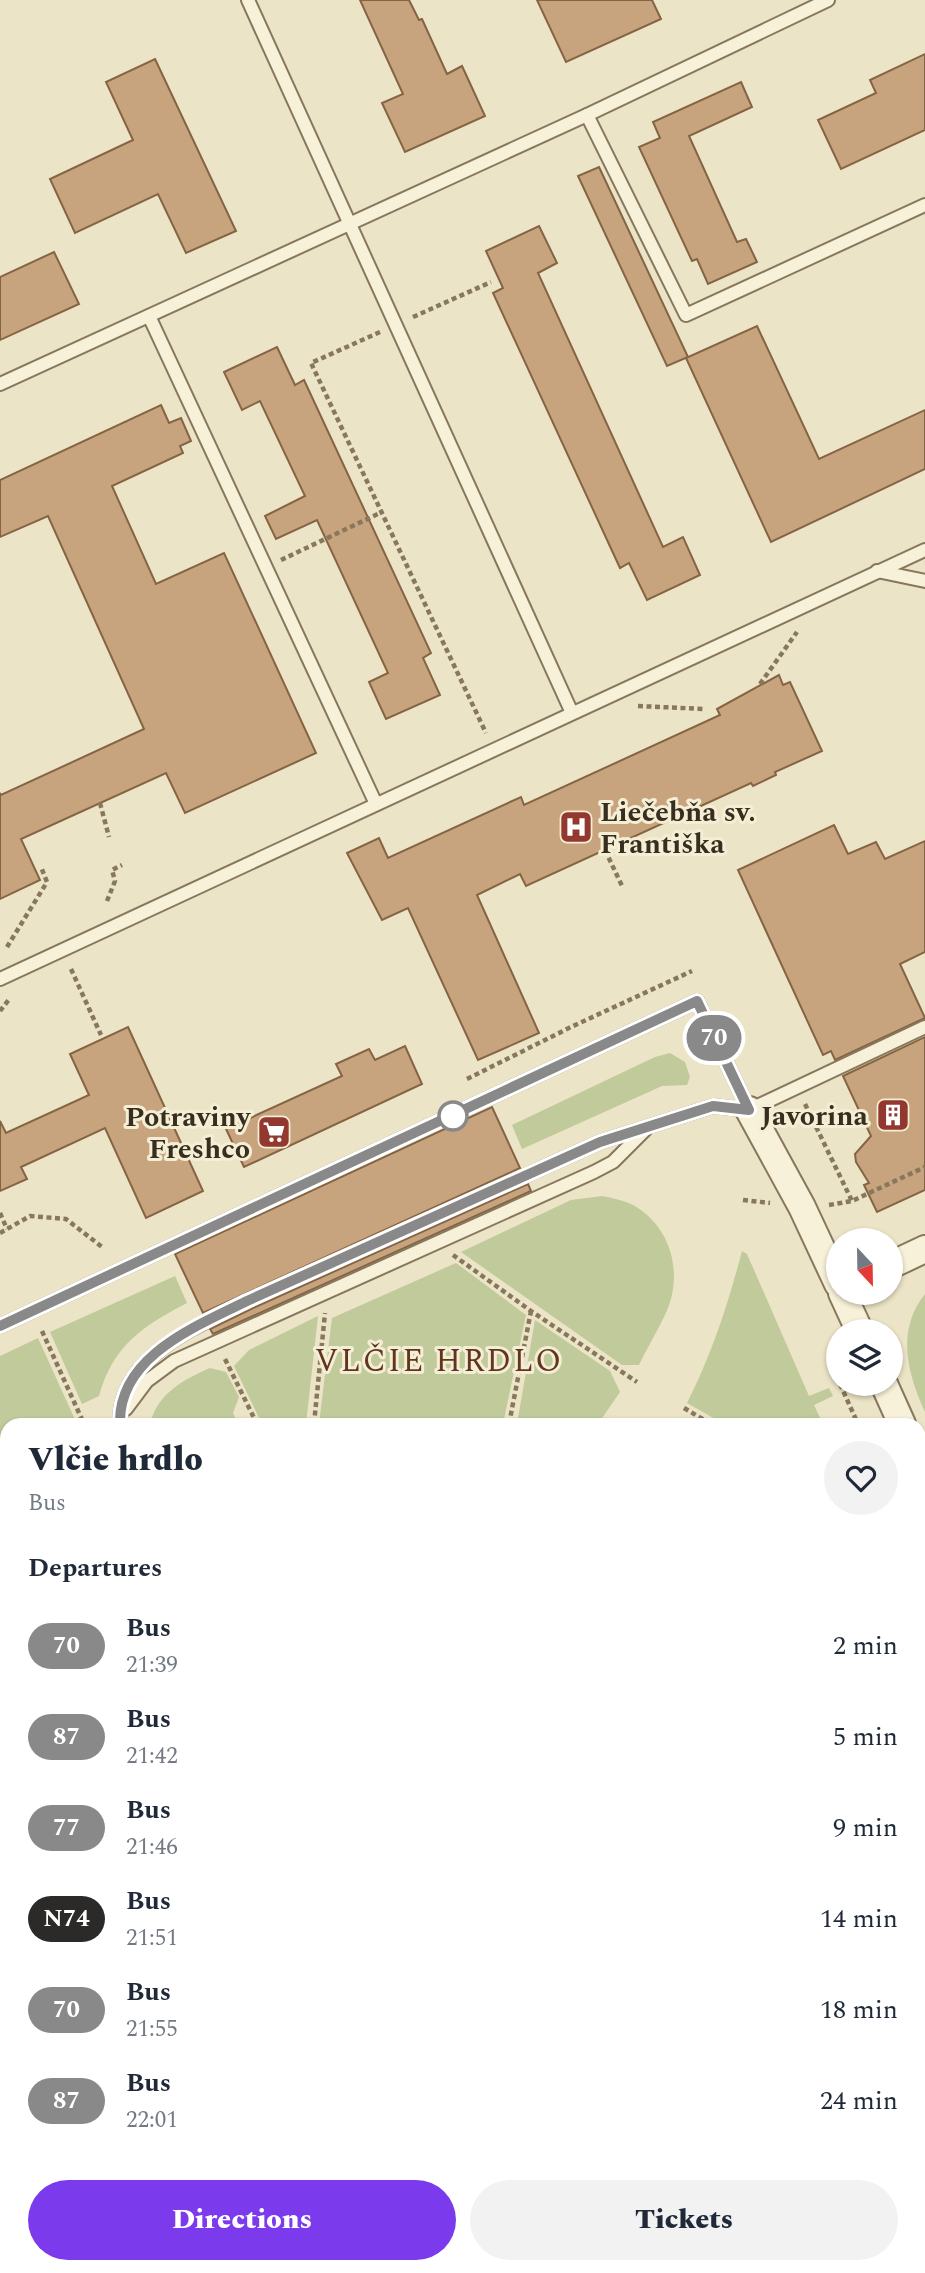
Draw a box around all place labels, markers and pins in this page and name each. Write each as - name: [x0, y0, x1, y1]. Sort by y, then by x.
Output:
- place label: Liečebňa sv. Františka: [600, 791, 756, 866]
- hospital icon: Liečebňa sv. Františka: [557, 808, 595, 846]
- place label: Javorina: [760, 1095, 869, 1138]
- place label: Potraviny Freshco: [125, 1096, 252, 1171]
- building icon: Javorina: [874, 1096, 912, 1134]
- unlabelled marker: [438, 1101, 468, 1131]
- supermarket icon: Potraviny Freshco: [255, 1113, 293, 1151]

